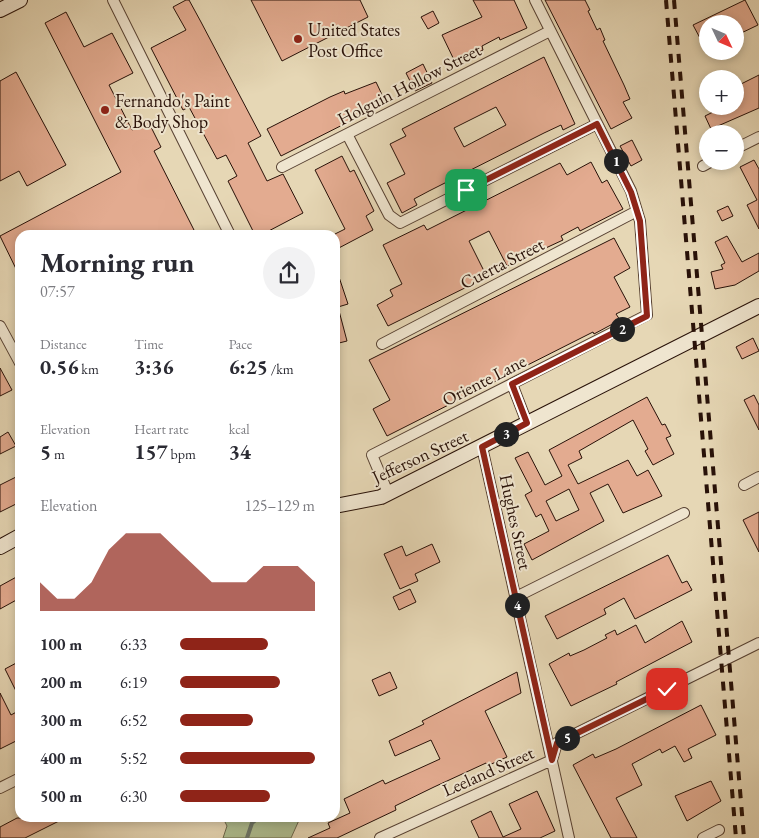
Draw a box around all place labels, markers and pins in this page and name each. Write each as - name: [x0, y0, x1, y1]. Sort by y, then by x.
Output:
- place label: United States Post Office: [308, 18, 400, 62]
- marker: United States Post Office: [292, 33, 304, 45]
- place label: Fernando's Paint & Body Shop: [115, 89, 230, 133]
- marker: Fernando's Paint & Body Shop: [99, 104, 111, 116]
- pin: 1: [604, 148, 628, 174]
- pin: [445, 169, 487, 211]
- pin: 2: [610, 316, 634, 342]
- pin: 3: [494, 422, 518, 446]
- pin: 4: [504, 592, 530, 618]
- pin: [646, 668, 688, 710]
- pin: 5: [554, 726, 580, 750]

